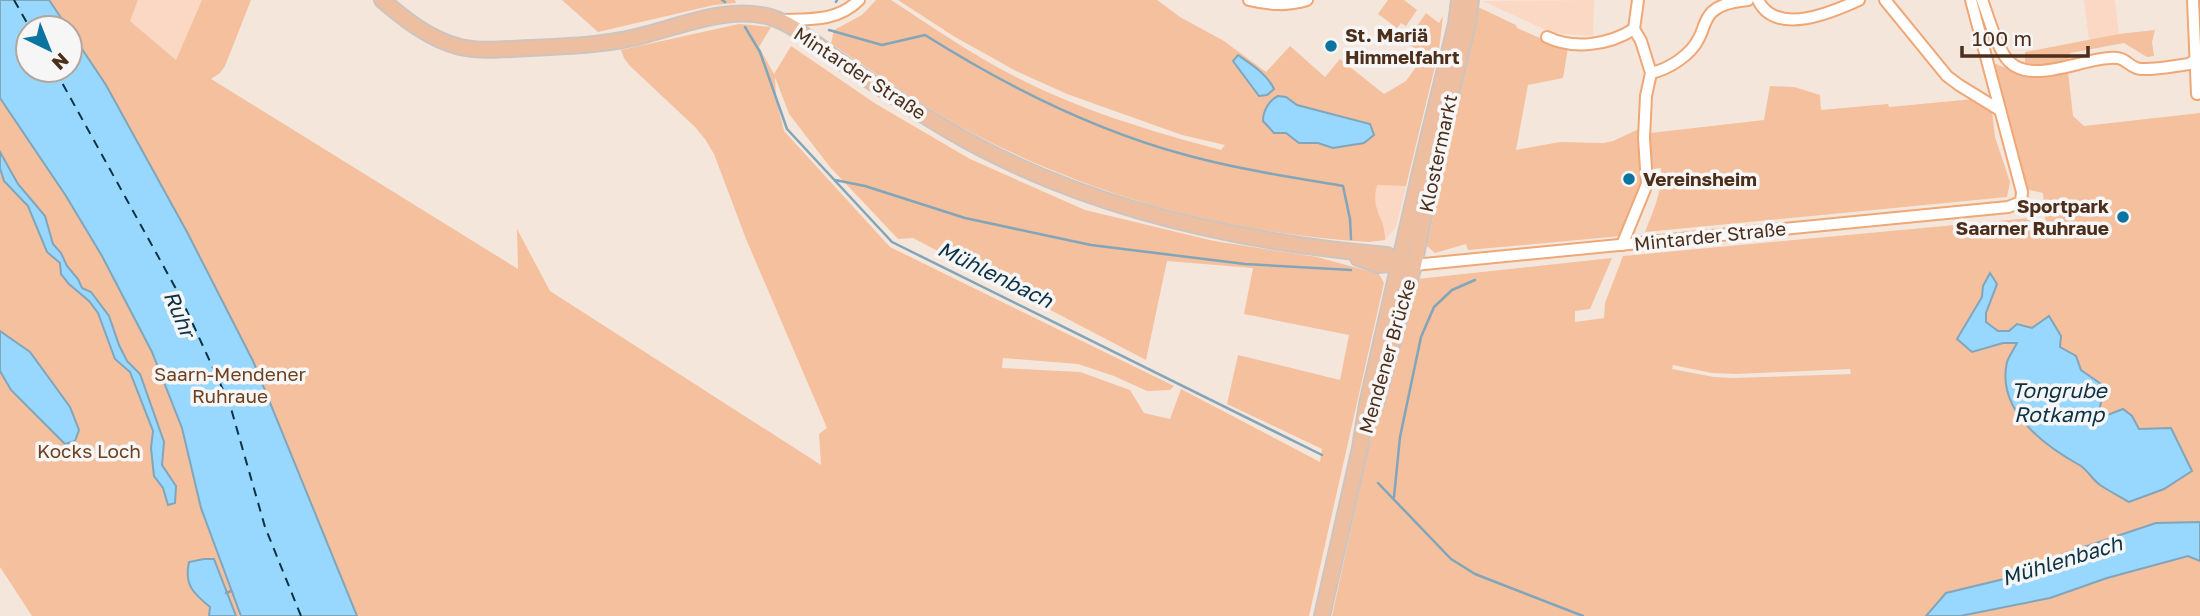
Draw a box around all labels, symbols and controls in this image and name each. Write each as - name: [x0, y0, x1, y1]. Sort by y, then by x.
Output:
- north arrow: [14, 14, 84, 84]
- scale bar: [1962, 14, 2088, 58]
- street label: Mintarder Straße: [790, 21, 931, 124]
- place label: St. Mariä Himmelfahrt: [1345, 23, 1460, 68]
- text: 100 m: [1972, 25, 2032, 51]
- marker: St. Mariä Himmelfahrt: [1323, 38, 1339, 54]
- text: N: [48, 48, 74, 75]
- street label: Klostermarkt: [1414, 92, 1461, 214]
- place label: Vereinsheim: [1643, 167, 1757, 190]
- marker: Vereinsheim: [1621, 171, 1637, 187]
- place label: Sportpark Saarner Ruhraue: [1956, 194, 2109, 239]
- marker: Sportpark Saarner Ruhraue: [2115, 209, 2131, 225]
- street label: Mintarder Straße: [1633, 216, 1787, 255]
- water label: Mühlenbach: [934, 235, 1058, 314]
- street label: Mendener Brücke: [1353, 276, 1420, 436]
- water label: Ruhr: [159, 287, 202, 343]
- park label: Saarn-Mendener Ruhraue: [154, 362, 306, 407]
- water label: Tongrube Rotkamp: [2011, 377, 2109, 427]
- park label: Kocks Loch: [37, 439, 141, 462]
- water label: Mühlenbach: [1998, 529, 2126, 591]

